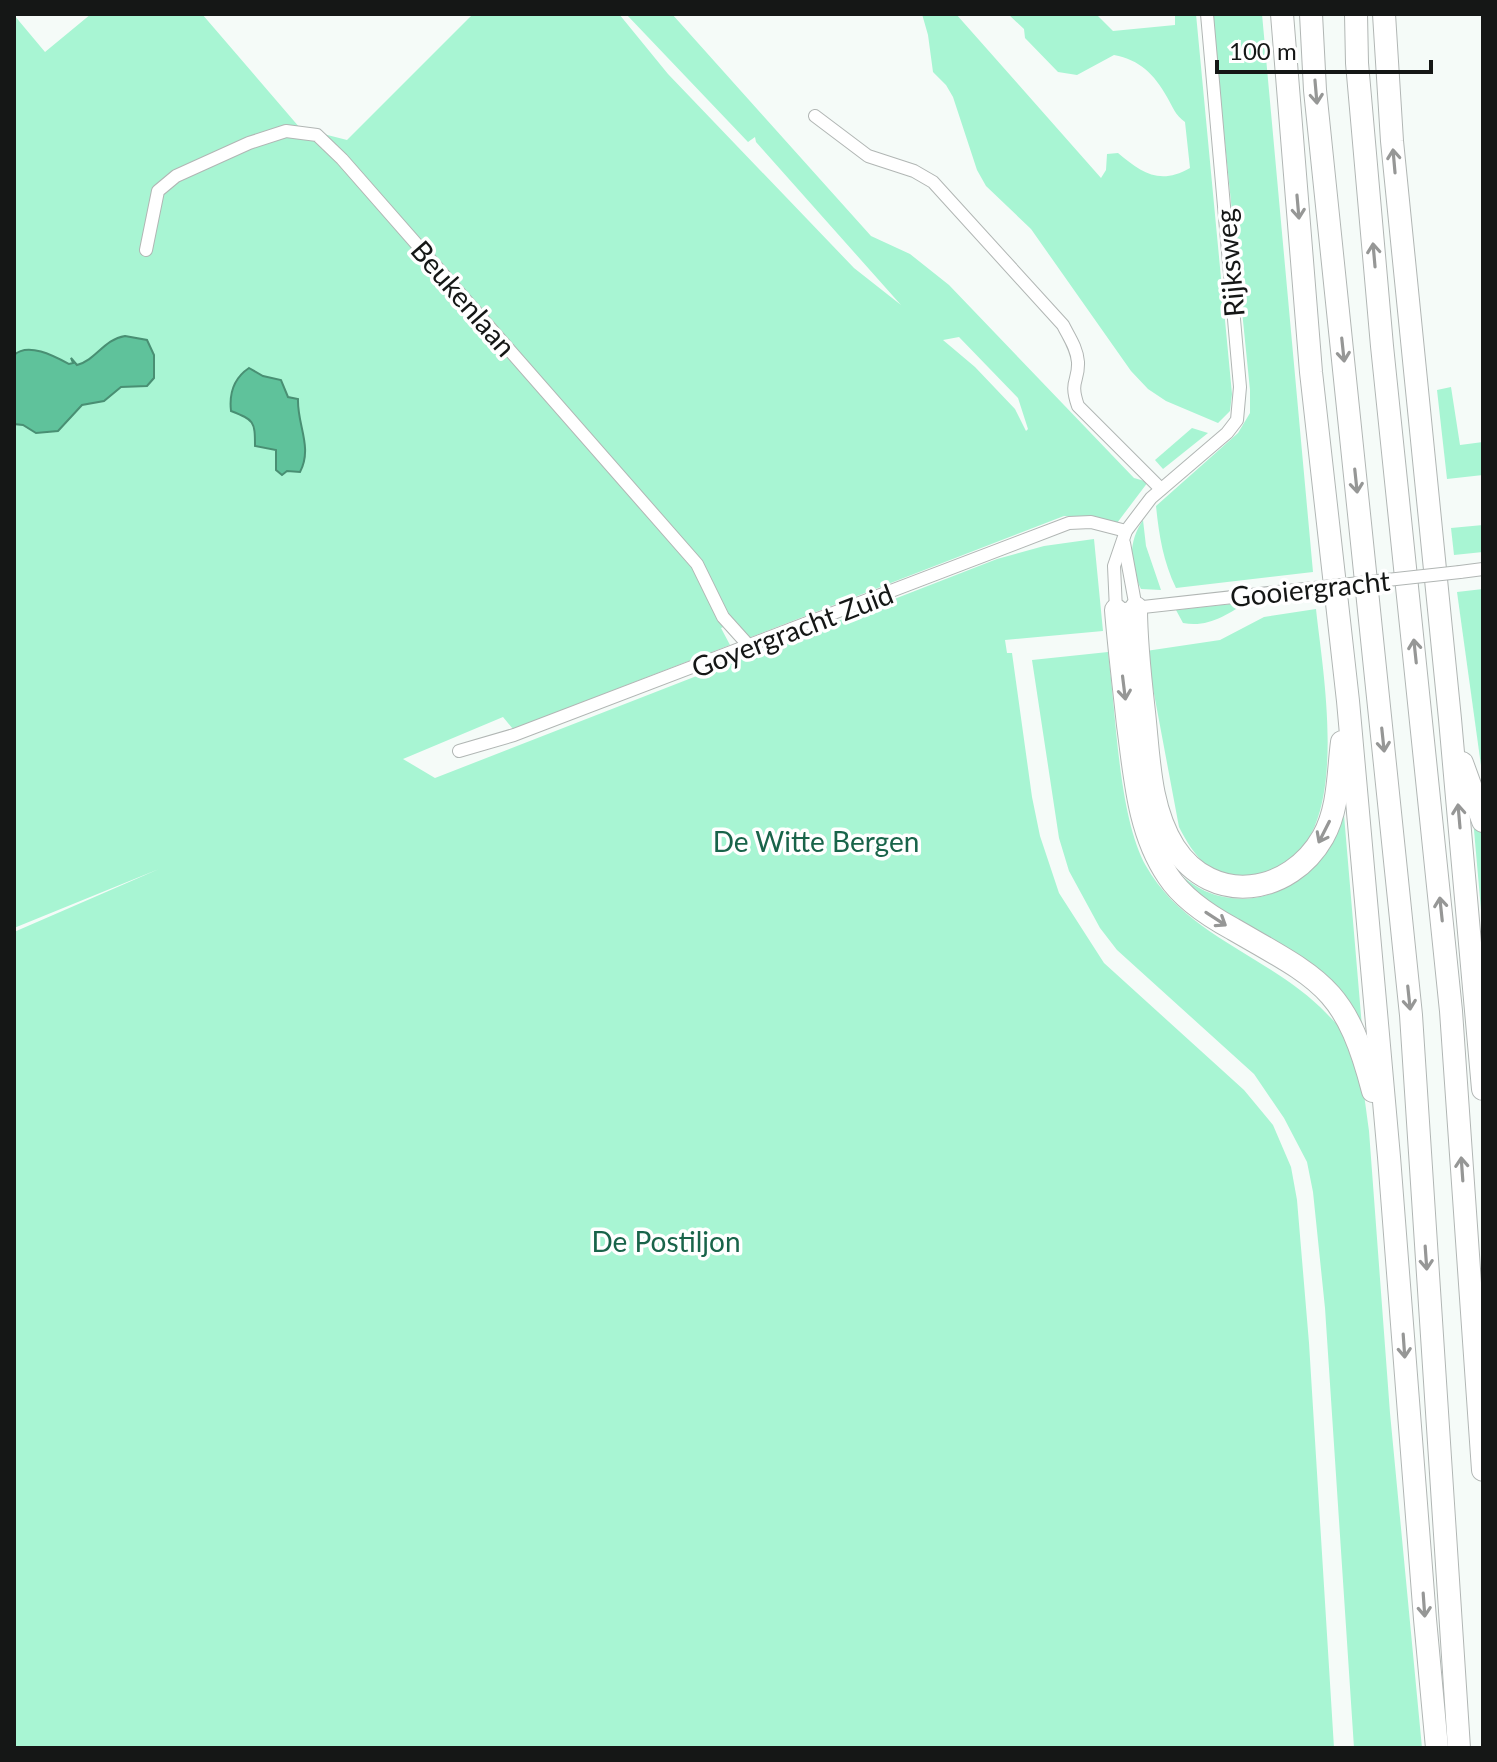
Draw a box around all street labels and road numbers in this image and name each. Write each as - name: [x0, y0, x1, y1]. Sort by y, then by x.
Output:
- street label: Rijksweg: [1207, 208, 1251, 318]
- street label: Beukenlaan: [405, 233, 523, 363]
- street label: Gooiergracht: [1228, 563, 1392, 613]
- street label: Goyergracht Zuid: [686, 576, 898, 684]

